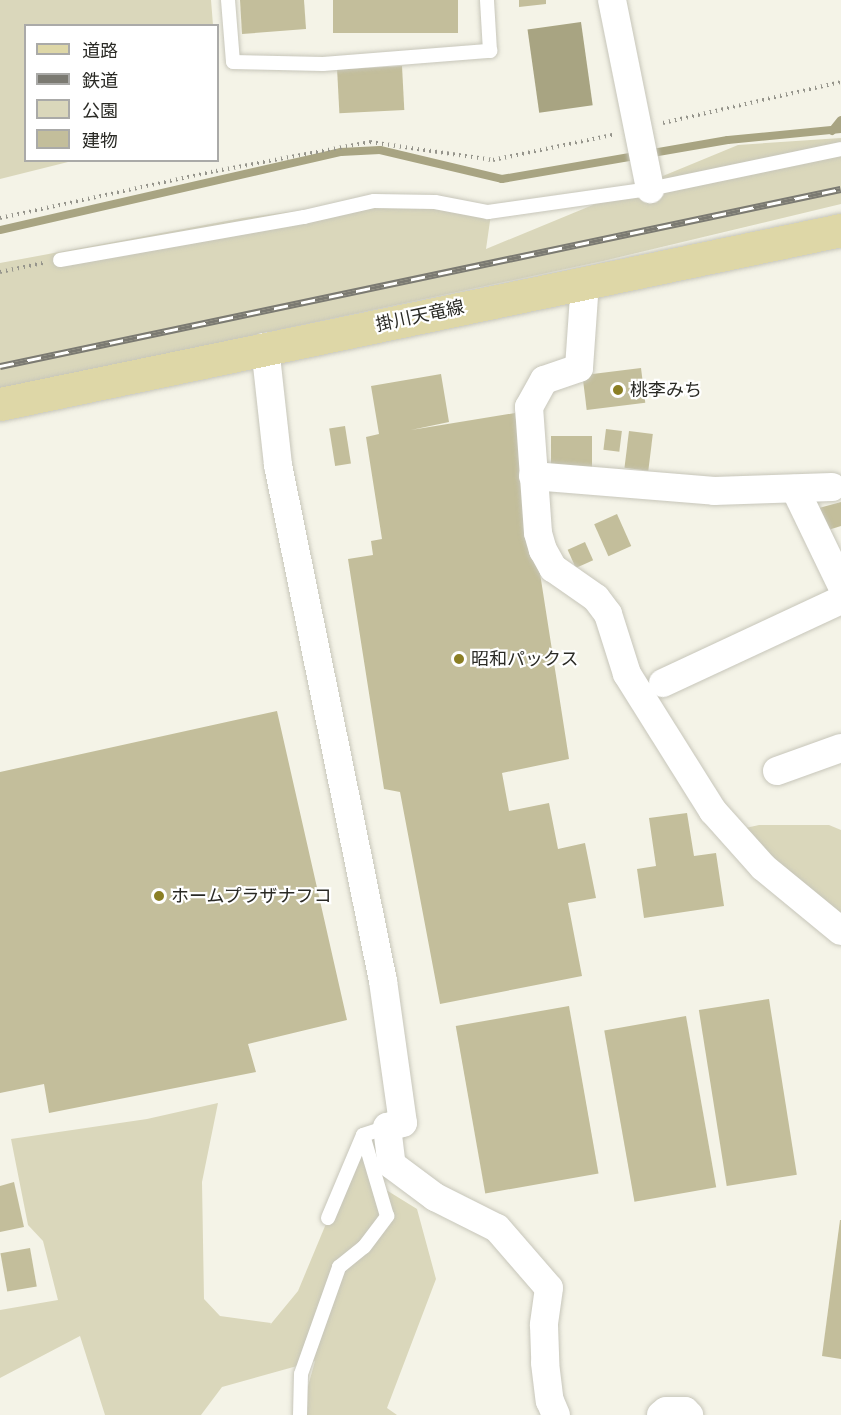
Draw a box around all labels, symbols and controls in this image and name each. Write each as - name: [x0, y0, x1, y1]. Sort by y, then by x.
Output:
- legend: [24, 24, 219, 162]
- text: 道路: [82, 38, 118, 63]
- text: 鉄道: [82, 68, 118, 93]
- text: 公園: [82, 98, 118, 123]
- text: 建物: [82, 128, 118, 153]
- street label: 掛川天竜線: [374, 296, 466, 336]
- place label: 桃李みち: [630, 379, 702, 401]
- marker: 桃李みち: [611, 383, 625, 397]
- place label: 昭和パックス: [471, 648, 579, 670]
- marker: 昭和パックス: [452, 652, 466, 666]
- place label: ホームプラザナフコ: [171, 885, 333, 907]
- marker: ホームプラザナフコ: [152, 889, 166, 903]

